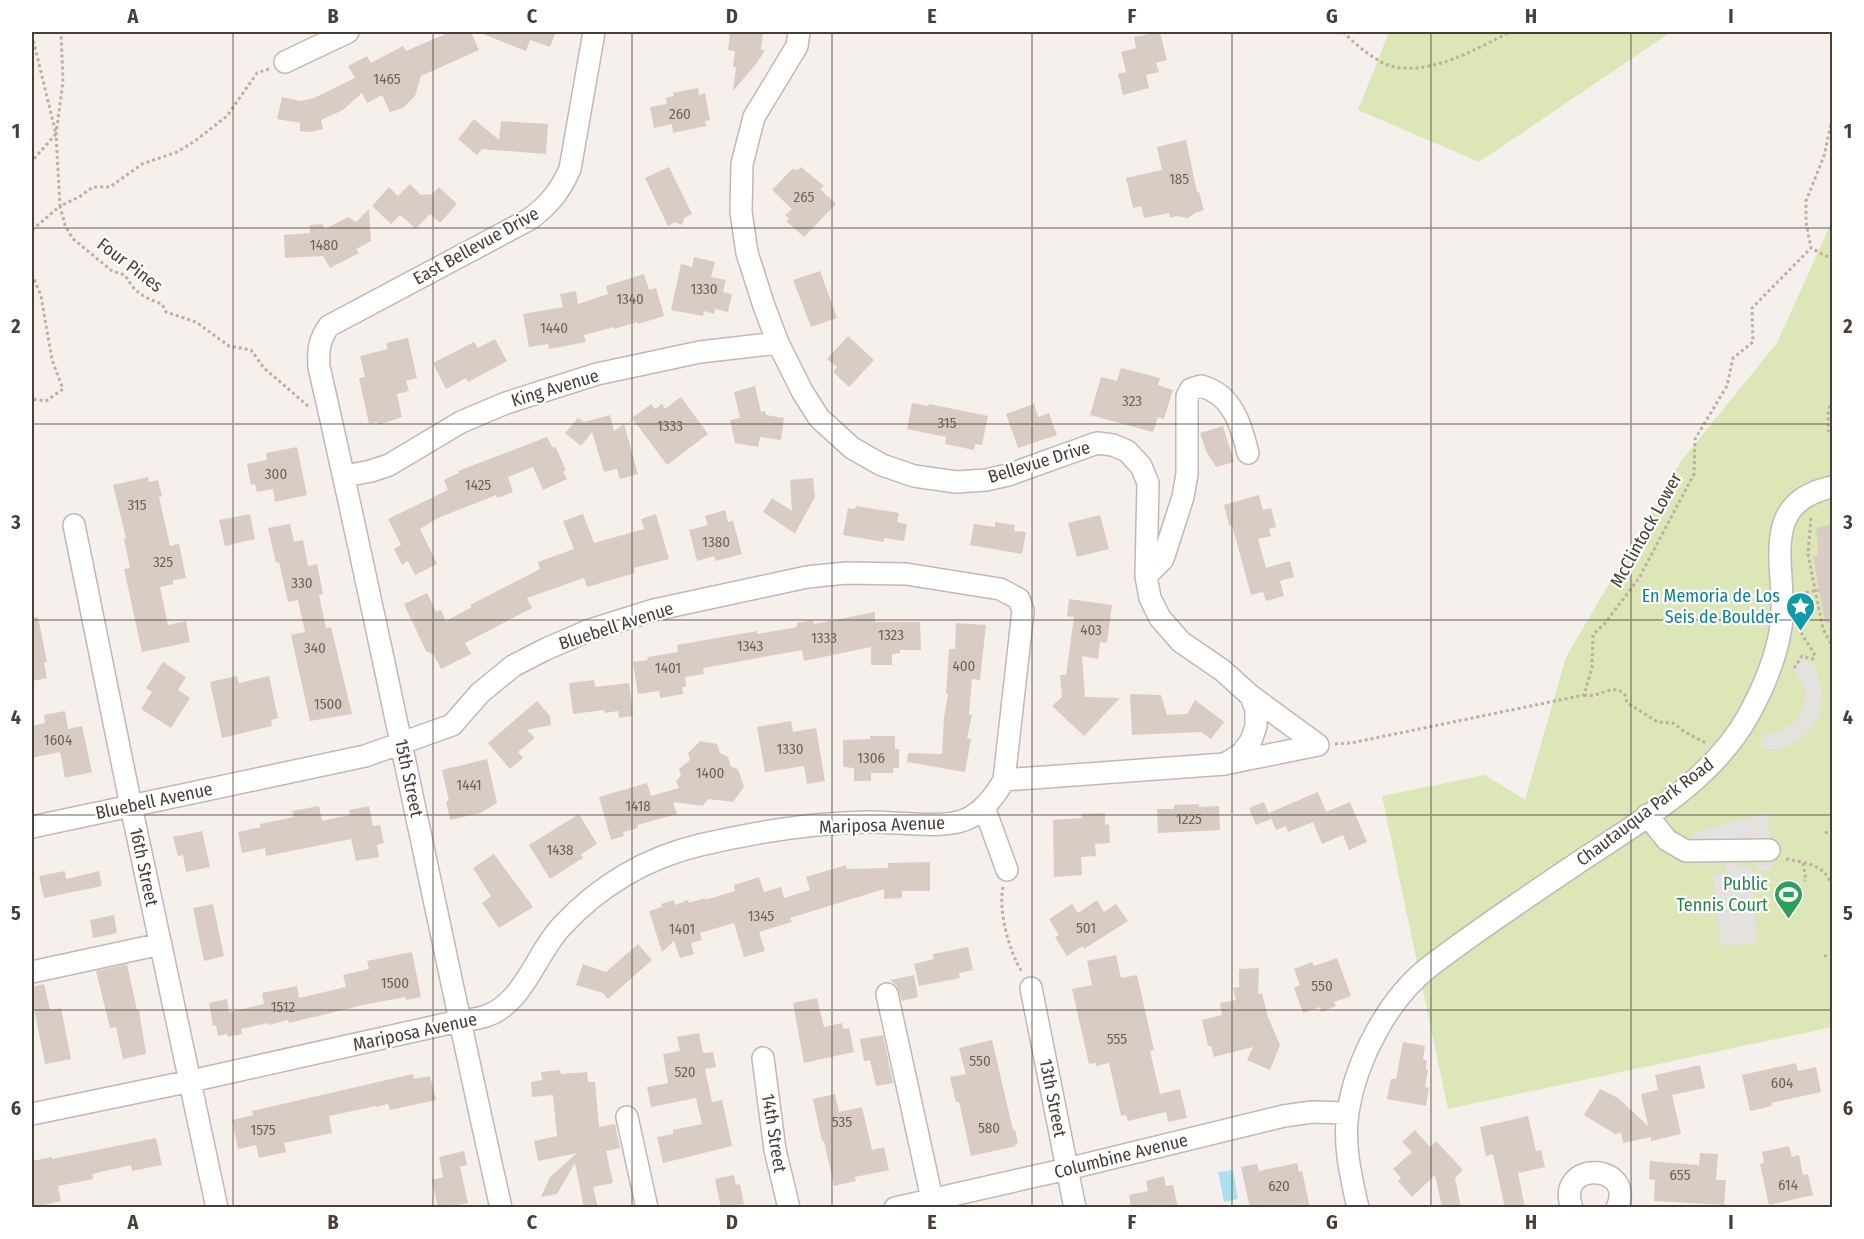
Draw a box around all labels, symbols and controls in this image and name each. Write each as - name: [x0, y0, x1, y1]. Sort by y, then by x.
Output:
- text: A: [127, 4, 140, 28]
- text: B: [327, 4, 339, 28]
- text: C: [527, 4, 538, 28]
- text: D: [726, 4, 738, 28]
- text: E: [927, 4, 937, 28]
- text: F: [1128, 4, 1137, 28]
- text: G: [1326, 4, 1338, 28]
- text: H: [1525, 4, 1537, 28]
- text: I: [1728, 4, 1734, 28]
- house number: 1465: [373, 70, 401, 88]
- house number: 260: [669, 105, 691, 123]
- text: 1: [12, 119, 20, 143]
- text: 1: [1844, 119, 1852, 143]
- house number: 185: [1169, 170, 1189, 188]
- house number: 265: [794, 188, 815, 206]
- street label: East Bellevue Drive: [409, 202, 543, 290]
- street label: Four Pines: [93, 233, 167, 297]
- house number: 1480: [310, 236, 338, 254]
- house number: 1330: [690, 280, 718, 298]
- house number: 1340: [616, 290, 644, 308]
- text: 2: [10, 314, 21, 338]
- text: 2: [1842, 314, 1853, 338]
- house number: 1440: [540, 319, 568, 337]
- street label: King Avenue: [509, 364, 602, 412]
- house number: 323: [1122, 392, 1142, 410]
- house number: 315: [937, 414, 957, 432]
- house number: 1333: [657, 417, 683, 435]
- street label: Bellevue Drive: [985, 436, 1093, 488]
- house number: 300: [265, 465, 287, 483]
- street label: McClintock Lower: [1605, 468, 1687, 591]
- house number: 1425: [465, 476, 491, 494]
- house number: 315: [127, 496, 147, 514]
- text: 3: [10, 510, 21, 534]
- text: 3: [1842, 510, 1853, 534]
- house number: 1380: [702, 533, 730, 551]
- house number: 325: [153, 553, 173, 571]
- house number: 330: [291, 574, 313, 592]
- place label: En Memoria de Los Seis de Boulder: [1642, 585, 1781, 628]
- place icon: En Memoria de Los Seis de Boulder: [1785, 590, 1817, 632]
- street label: Bluebell Avenue: [556, 597, 676, 655]
- house number: 403: [1080, 621, 1102, 639]
- house number: 1323: [878, 626, 904, 644]
- house number: 1333: [811, 629, 837, 647]
- house number: 1343: [737, 637, 763, 655]
- house number: 340: [304, 639, 326, 657]
- house number: 400: [953, 657, 975, 675]
- house number: 1401: [655, 659, 681, 677]
- house number: 1500: [314, 695, 342, 713]
- text: 4: [11, 705, 21, 729]
- text: 4: [1843, 705, 1853, 729]
- house number: 1604: [44, 731, 72, 749]
- street label: 15th Street: [390, 737, 428, 819]
- house number: 1330: [776, 740, 804, 758]
- house number: 1306: [857, 749, 885, 767]
- street label: Chautauqua Park Road: [1572, 753, 1718, 871]
- house number: 1400: [696, 764, 724, 782]
- house number: 1441: [456, 776, 482, 794]
- street label: Bluebell Avenue: [93, 778, 215, 824]
- house number: 1418: [625, 797, 651, 815]
- house number: 1225: [1176, 810, 1202, 828]
- street label: Mariposa Avenue: [819, 812, 946, 838]
- street label: 16th Street: [125, 826, 163, 908]
- house number: 1438: [546, 841, 574, 859]
- place label: Public Tennis Court: [1677, 873, 1768, 916]
- sports icon: Public Tennis Court: [1773, 878, 1805, 920]
- text: 5: [11, 901, 21, 925]
- text: 5: [1843, 901, 1853, 925]
- house number: 1345: [748, 907, 774, 925]
- house number: 501: [1076, 919, 1096, 937]
- house number: 1401: [669, 920, 695, 938]
- house number: 1500: [381, 974, 409, 992]
- house number: 550: [1311, 977, 1333, 995]
- house number: 1512: [271, 998, 296, 1016]
- street label: Mariposa Avenue: [351, 1008, 479, 1056]
- house number: 555: [1107, 1030, 1127, 1048]
- house number: 550: [969, 1052, 991, 1070]
- street label: 13th Street: [1035, 1057, 1071, 1139]
- house number: 520: [674, 1063, 696, 1081]
- house number: 604: [1771, 1074, 1793, 1092]
- street label: 14th Street: [757, 1092, 791, 1174]
- text: 6: [11, 1096, 21, 1120]
- text: 6: [1843, 1096, 1853, 1120]
- house number: 535: [832, 1113, 852, 1131]
- house number: 580: [978, 1119, 1000, 1137]
- house number: 1575: [250, 1121, 276, 1139]
- street label: Columbine Avenue: [1052, 1129, 1190, 1183]
- house number: 655: [1669, 1166, 1691, 1184]
- house number: 614: [1778, 1176, 1798, 1194]
- house number: 620: [1268, 1177, 1290, 1195]
- text: A: [127, 1210, 140, 1234]
- text: B: [327, 1210, 339, 1234]
- text: C: [527, 1210, 538, 1234]
- text: D: [726, 1210, 738, 1234]
- text: E: [927, 1210, 937, 1234]
- text: F: [1128, 1210, 1137, 1234]
- text: G: [1326, 1210, 1338, 1234]
- text: H: [1525, 1210, 1537, 1234]
- text: I: [1728, 1210, 1734, 1234]

